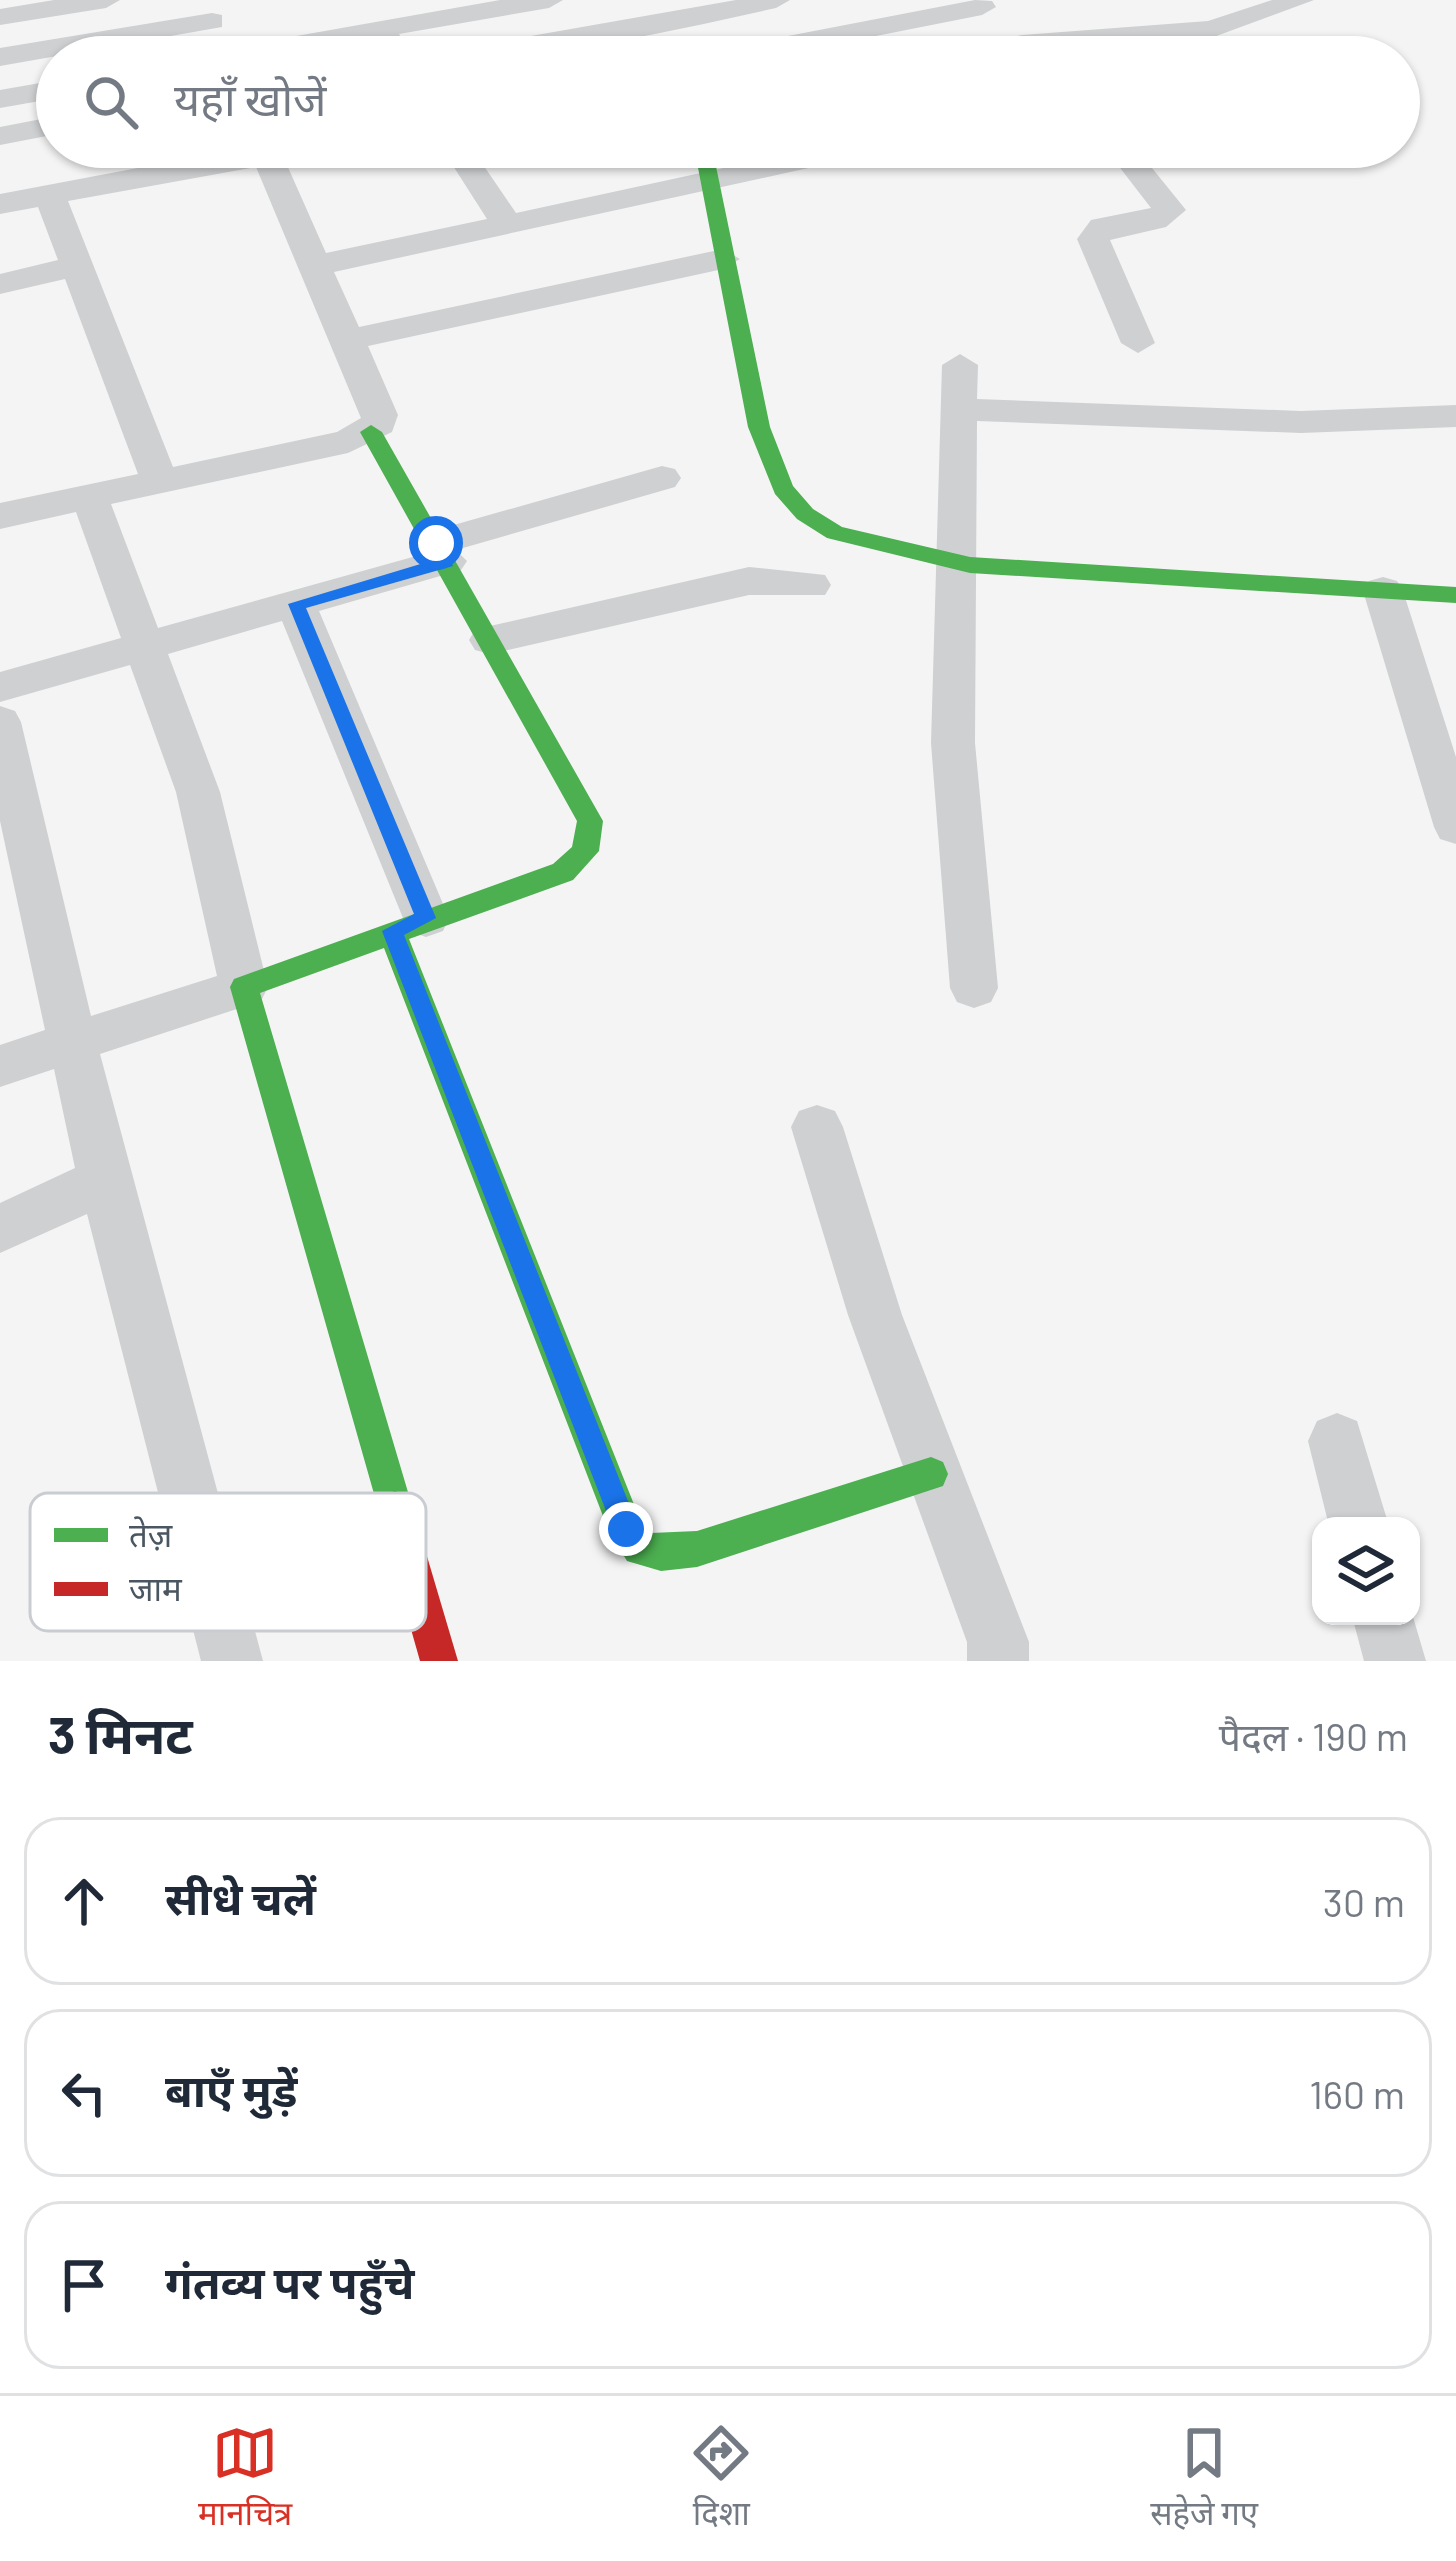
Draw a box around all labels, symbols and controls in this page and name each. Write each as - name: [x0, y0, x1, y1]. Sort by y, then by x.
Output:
- search box: [36, 36, 1420, 168]
- icon: search: [78, 69, 144, 135]
- text: यहाँ खोजें: [174, 71, 327, 125]
- route start: [409, 516, 463, 570]
- legend: [30, 1493, 426, 1631]
- route end: [599, 1502, 653, 1556]
- text: तेज़: [129, 1514, 173, 1554]
- map controls: [1312, 1517, 1420, 1625]
- button: layers: [1312, 1517, 1420, 1625]
- text: जाम: [129, 1568, 183, 1608]
- text: 3 मिनट: [48, 1703, 193, 1764]
- text: पैदल · 190 m: [1219, 1712, 1408, 1759]
- icon: ahead: [51, 1868, 117, 1934]
- text: सीधे चलें: [165, 1870, 316, 1924]
- text: 30 m: [1323, 1878, 1405, 1925]
- icon: left: [51, 2060, 117, 2126]
- text: बाएँ मुड़ें: [165, 2062, 297, 2116]
- text: 160 m: [1309, 2070, 1405, 2117]
- icon: arrive: [51, 2252, 117, 2318]
- text: गंतव्य पर पहुँचे: [165, 2254, 414, 2308]
- tab: मानचित्र: [198, 2420, 292, 2538]
- tab: दिशा: [688, 2420, 754, 2538]
- tab: सहेजे गए: [1150, 2420, 1258, 2538]

